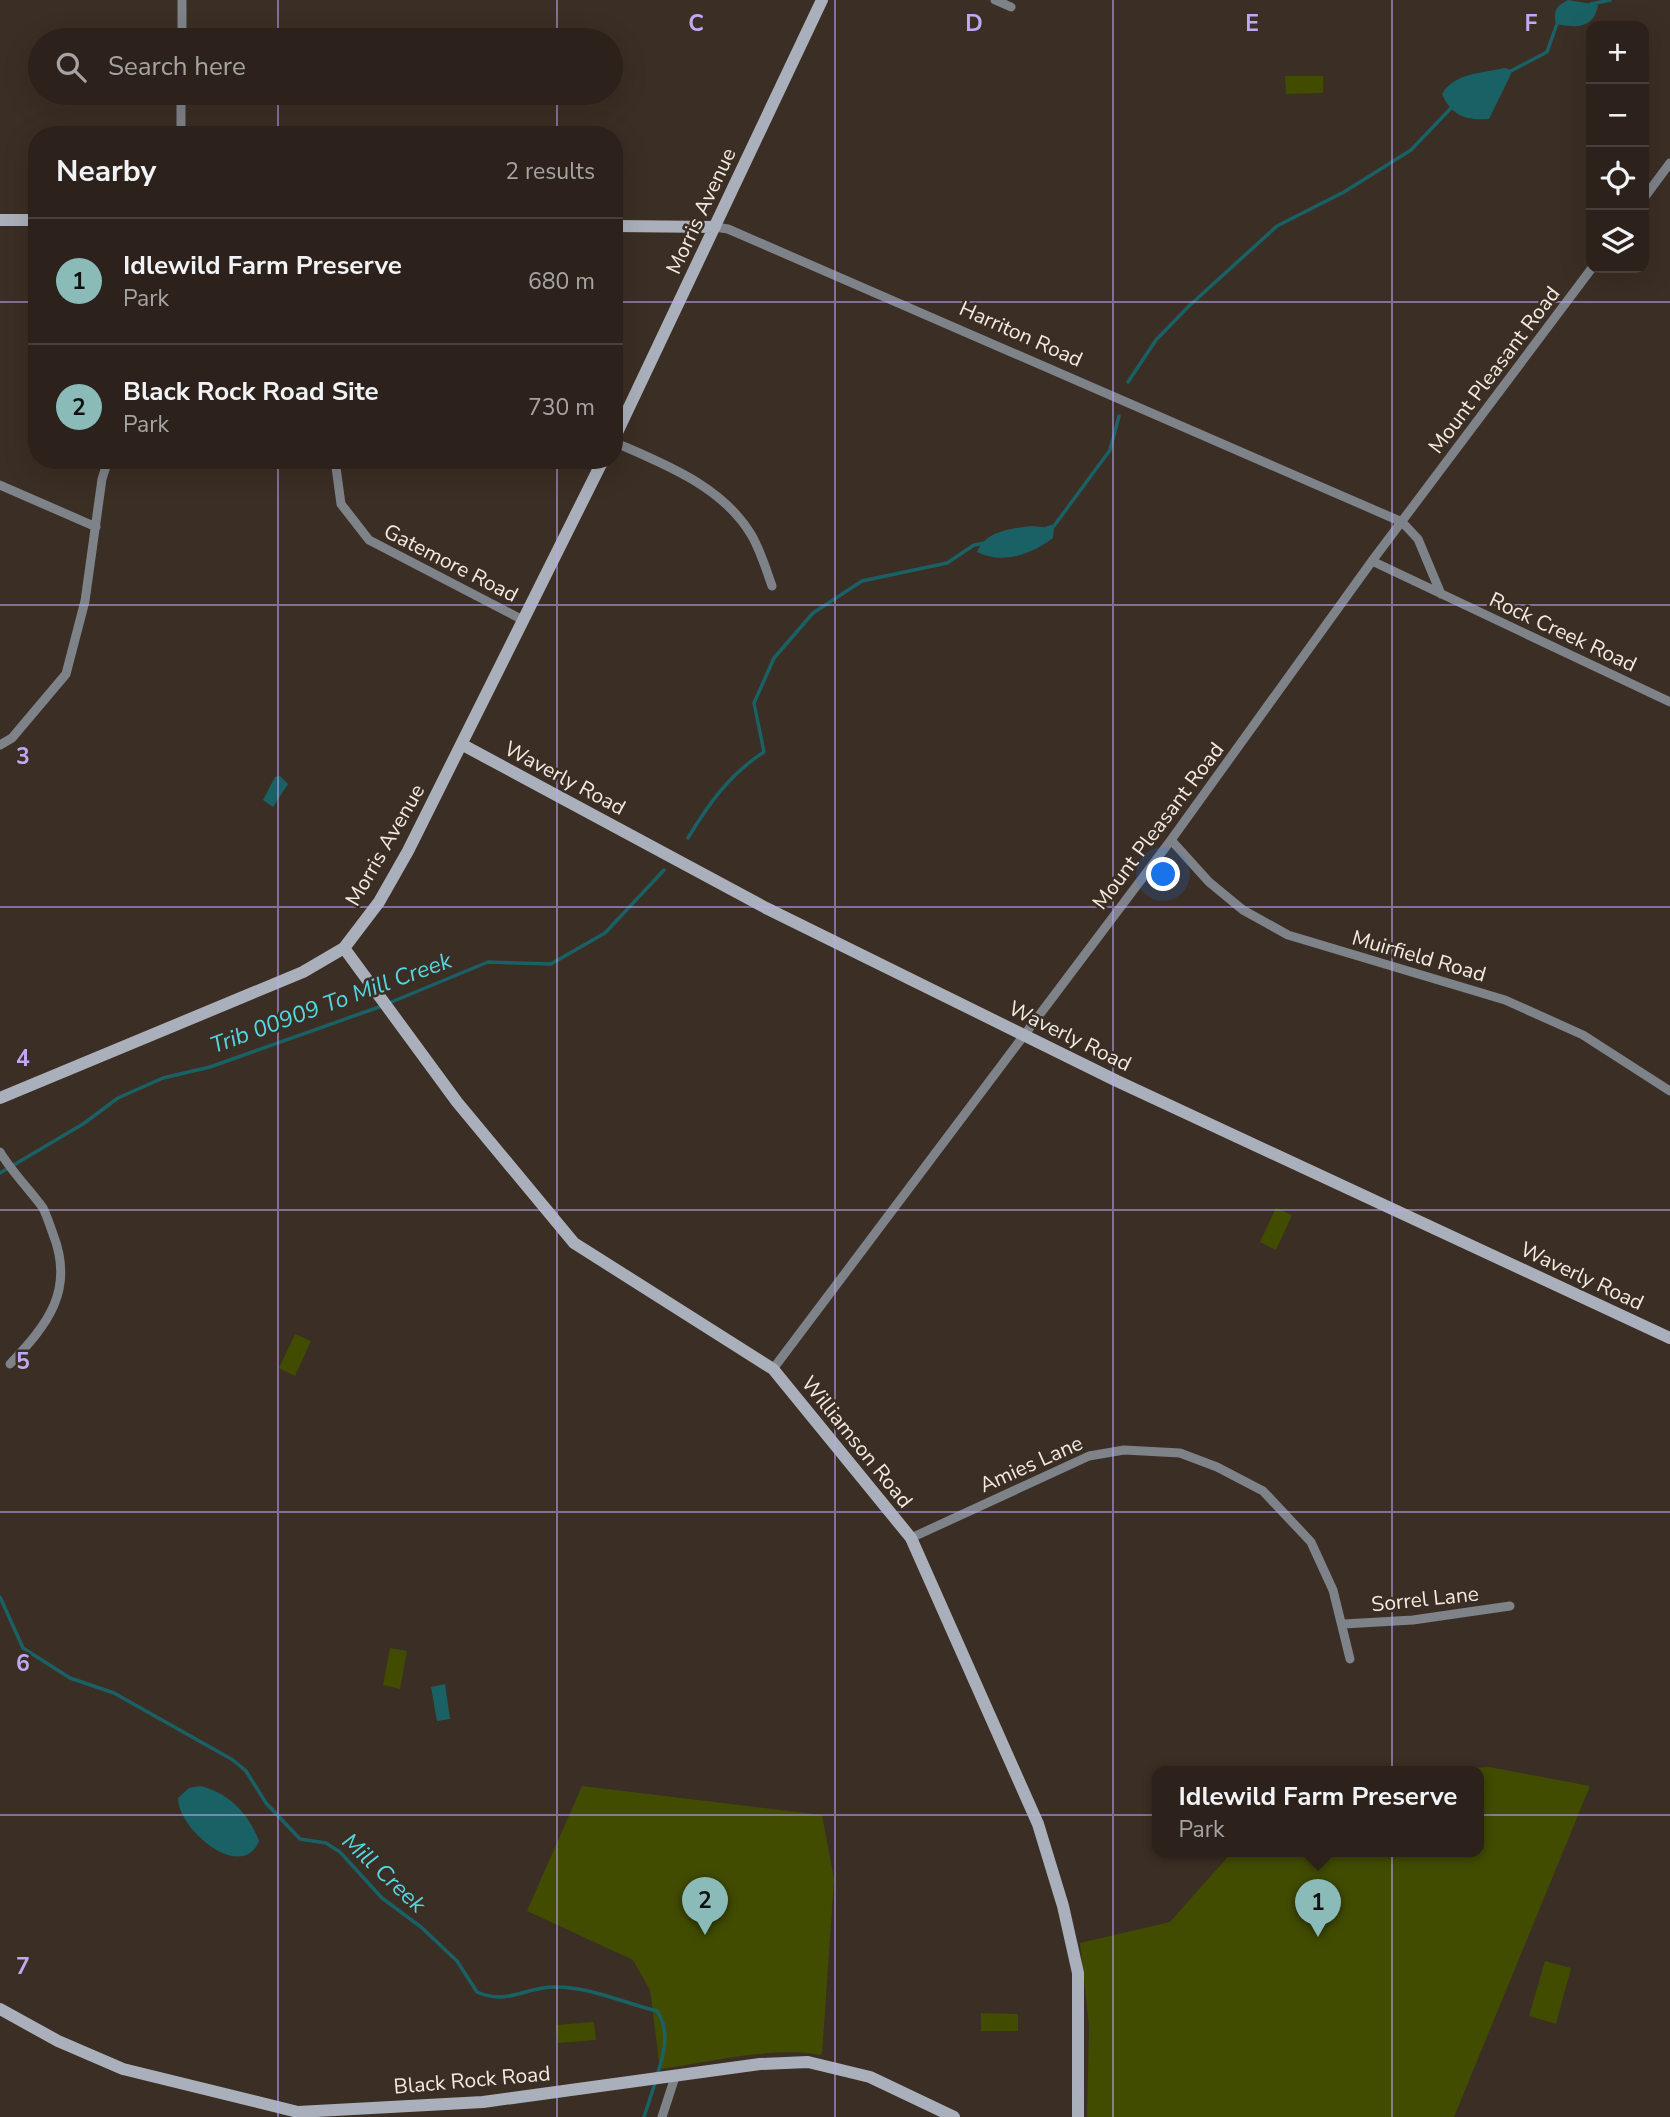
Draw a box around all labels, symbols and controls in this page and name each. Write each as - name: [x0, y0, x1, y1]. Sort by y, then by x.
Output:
- text: C: [688, 8, 704, 39]
- text: D: [965, 8, 983, 39]
- text: E: [1245, 8, 1259, 39]
- text: F: [1525, 8, 1538, 39]
- map controls: [1586, 21, 1649, 273]
- button: +: [1586, 21, 1649, 84]
- search box: [28, 28, 623, 105]
- icon: search: [52, 48, 90, 86]
- text: Search here: [108, 49, 246, 84]
- button: −: [1586, 84, 1649, 147]
- street label: Morris Avenue: [659, 143, 743, 279]
- button: locate: [1586, 147, 1649, 210]
- text: Nearby: [56, 151, 156, 192]
- text: 2 results: [505, 156, 595, 187]
- button: layers: [1586, 210, 1649, 273]
- text: Idlewild Farm Preserve: [123, 248, 402, 283]
- text: 1: [72, 266, 86, 297]
- text: 680 m: [528, 266, 595, 297]
- street label: Mount Pleasant Road: [1422, 281, 1566, 459]
- text: Park: [123, 283, 169, 314]
- street label: Harriton Road: [955, 294, 1087, 374]
- text: Black Rock Road Site: [123, 374, 379, 409]
- text: 2: [72, 392, 86, 423]
- text: 730 m: [528, 392, 595, 423]
- text: Park: [123, 409, 169, 440]
- street label: Gatemore Road: [379, 517, 523, 609]
- street label: Rock Creek Road: [1485, 586, 1641, 678]
- street label: Waverly Road: [500, 734, 630, 822]
- street label: Mount Pleasant Road: [1086, 737, 1230, 915]
- text: 3: [16, 741, 30, 772]
- street label: Morris Avenue: [339, 779, 431, 911]
- your location: [1146, 857, 1180, 891]
- street label: Muirfield Road: [1349, 923, 1489, 989]
- water label: Trib 00909 To Mill Creek: [206, 945, 456, 1061]
- street label: Waverly Road: [1004, 994, 1136, 1078]
- text: 4: [16, 1043, 30, 1074]
- street label: Waverly Road: [1516, 1235, 1648, 1317]
- text: 5: [16, 1346, 30, 1377]
- street label: Williamson Road: [795, 1370, 919, 1514]
- street label: Amies Lane: [975, 1429, 1087, 1499]
- street label: Sorrel Lane: [1370, 1579, 1480, 1619]
- text: 6: [16, 1648, 30, 1679]
- popup: [1152, 1766, 1484, 1857]
- text: Idlewild Farm Preserve: [1179, 1779, 1457, 1814]
- text: Park: [1179, 1814, 1224, 1845]
- water label: Mill Creek: [335, 1826, 433, 1920]
- pin: 2: [682, 1877, 728, 1935]
- pin: 1: [1295, 1879, 1341, 1937]
- text: 7: [16, 1951, 30, 1982]
- street label: Black Rock Road: [393, 2059, 551, 2101]

